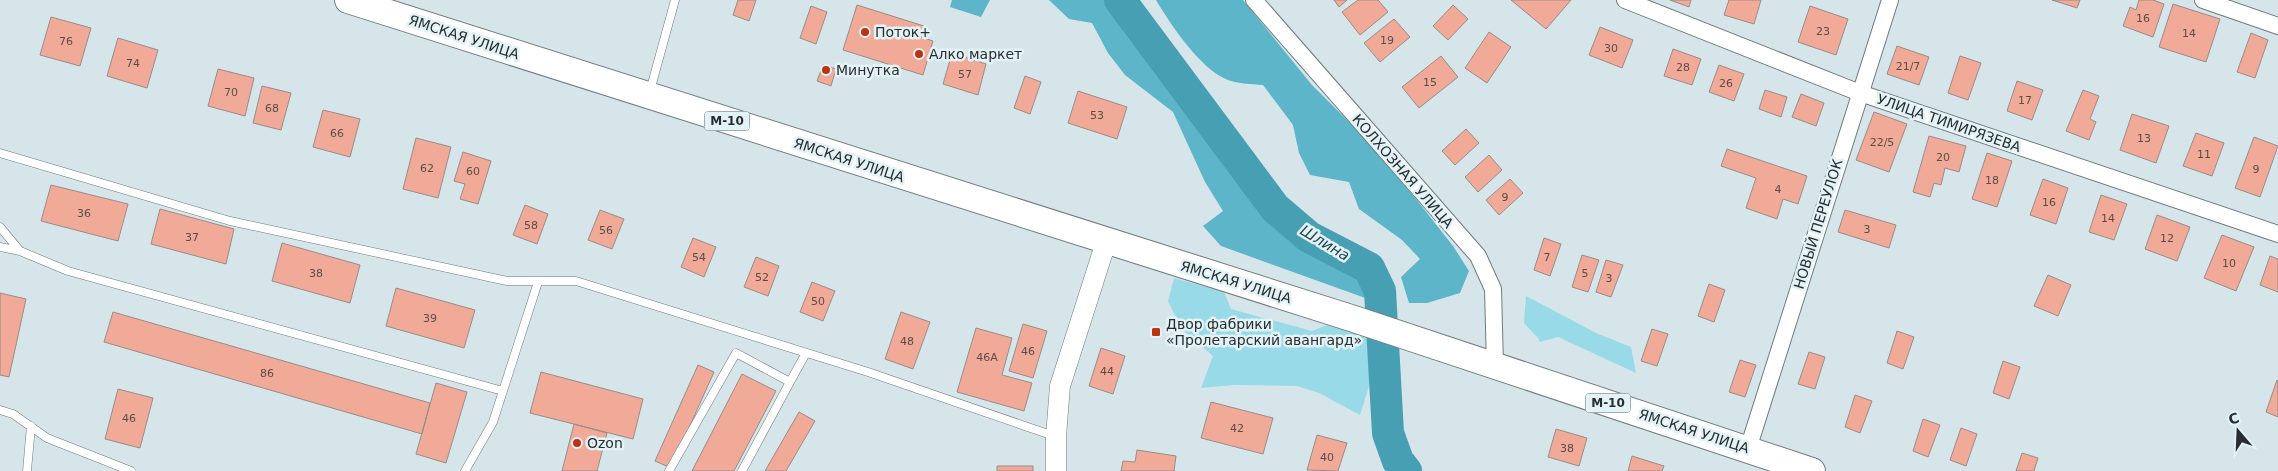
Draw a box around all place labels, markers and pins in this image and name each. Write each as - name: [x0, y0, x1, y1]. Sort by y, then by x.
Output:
- place label: Поток+: [875, 24, 931, 40]
- marker: Поток+: [859, 26, 871, 38]
- place label: Алко маркет: [929, 46, 1022, 62]
- marker: Алко маркет: [913, 48, 925, 60]
- place label: Минутка: [836, 62, 900, 78]
- marker: Минутка: [820, 64, 832, 76]
- place label: Двор фабрики «Пролетарский авангард»: [1166, 316, 1362, 348]
- marker: Двор фабрики «Пролетарский авангард»: [1150, 326, 1162, 338]
- place label: Ozon: [587, 435, 623, 451]
- marker: Ozon: [571, 437, 583, 449]

